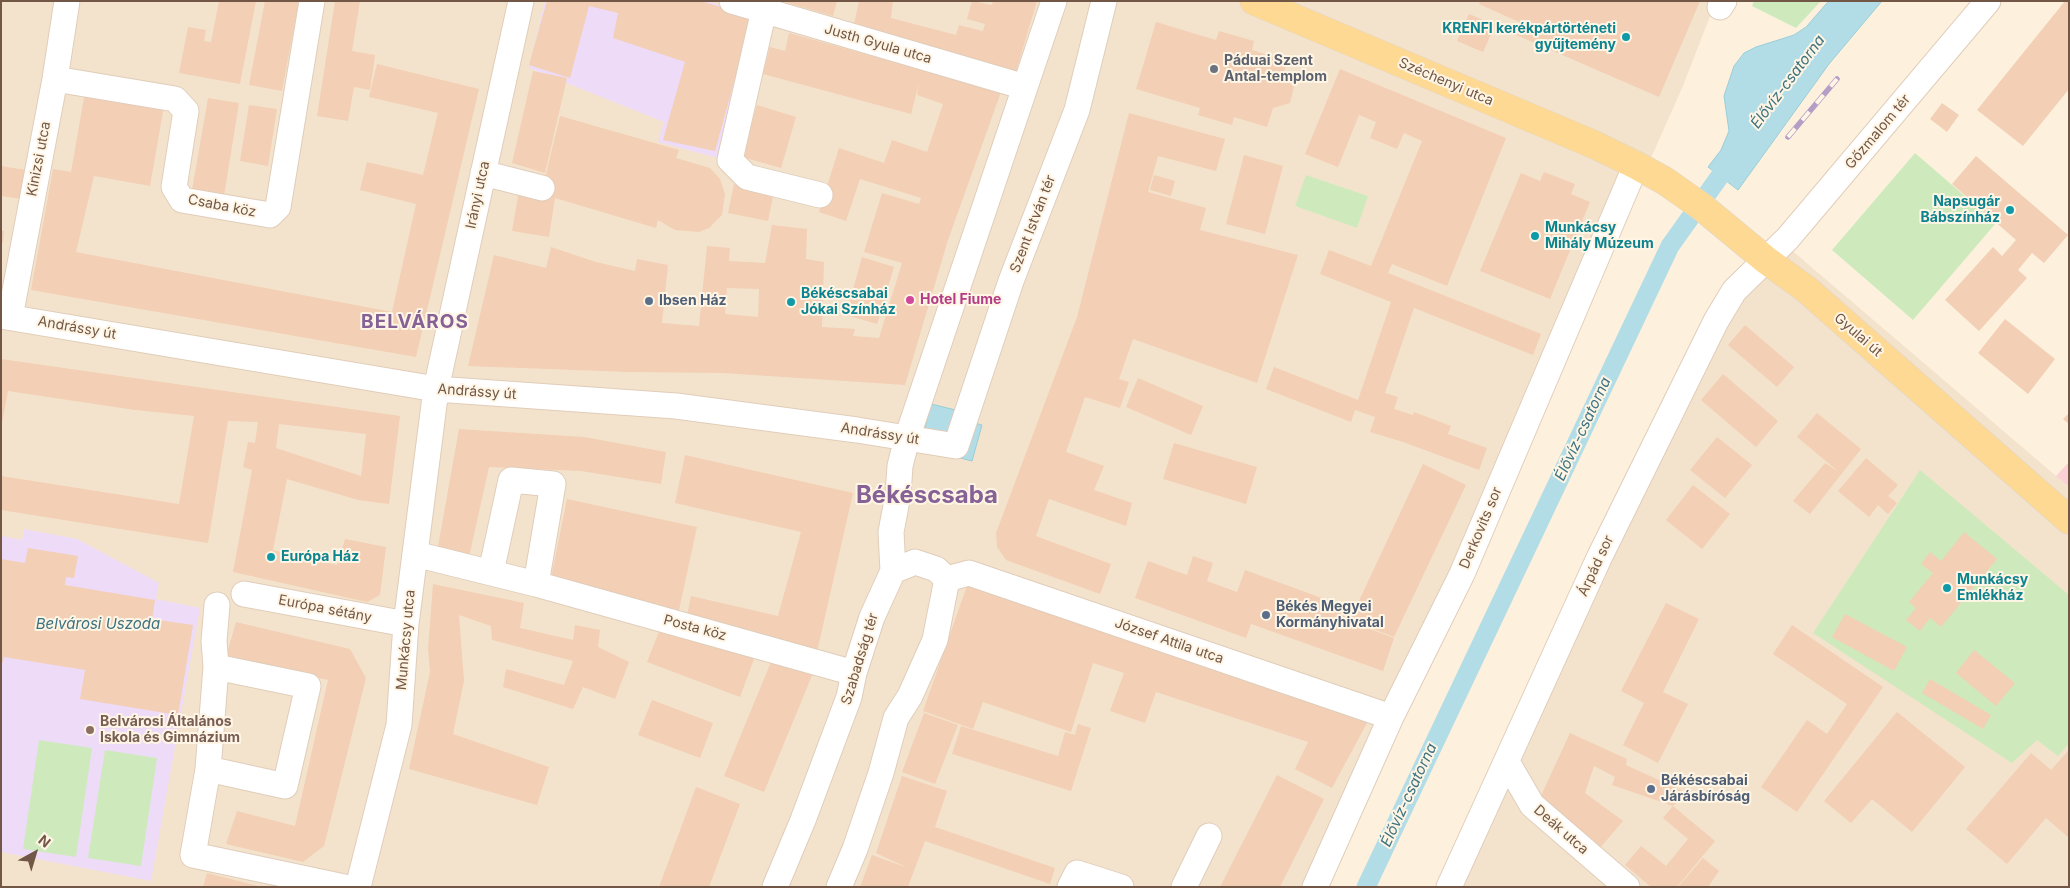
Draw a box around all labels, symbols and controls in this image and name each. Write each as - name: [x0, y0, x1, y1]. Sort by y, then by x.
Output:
- street label: Justh Gyula utca: [822, 21, 934, 67]
- place label: KRENFI kerékpártörténeti gyűjtemény: [1442, 21, 1616, 54]
- marker: KRENFI kerékpártörténeti gyűjtemény: [1620, 31, 1632, 43]
- water label: Élővíz-csatorna: [1747, 32, 1829, 132]
- place label: Páduai Szent Antal-templom: [1224, 53, 1327, 85]
- street label: Széchenyi utca: [1396, 55, 1496, 109]
- marker: Páduai Szent Antal-templom: [1208, 63, 1220, 75]
- street label: Gőzmalom tér: [1842, 91, 1914, 173]
- street label: Kinizsi utca: [24, 120, 54, 198]
- street label: Irányi utca: [463, 160, 493, 230]
- street label: Szent István tér: [1007, 173, 1059, 275]
- street label: Csaba köz: [186, 191, 258, 221]
- place label: Napsugár Bábszínház: [1921, 194, 2000, 226]
- marker: Napsugár Bábszínház: [2004, 204, 2016, 216]
- place label: Munkácsy Mihály Múzeum: [1545, 220, 1654, 252]
- marker: Munkácsy Mihály Múzeum: [1529, 230, 1541, 242]
- place label: Békéscsabai Jókai Színház: [801, 286, 896, 318]
- place label: Hotel Fiume: [920, 292, 1001, 308]
- place label: Ibsen Ház: [659, 293, 727, 309]
- marker: Hotel Fiume: [904, 294, 916, 306]
- marker: Ibsen Ház: [643, 295, 655, 307]
- marker: Békéscsabai Jókai Színház: [785, 296, 797, 308]
- street label: Gyulai út: [1831, 310, 1885, 360]
- district label: BELVÁROS: [360, 311, 470, 333]
- street label: Andrássy út: [37, 313, 117, 343]
- water label: Élővíz-csatorna: [1551, 374, 1615, 484]
- street label: Andrássy út: [437, 381, 517, 403]
- street label: Andrássy út: [840, 420, 920, 448]
- district label: Békéscsaba: [856, 482, 998, 510]
- street label: Derkovits sor: [1456, 485, 1506, 571]
- street label: Árpád sor: [1575, 533, 1617, 599]
- place label: Európa Ház: [281, 549, 359, 565]
- marker: Európa Ház: [265, 551, 277, 563]
- place label: Munkácsy Emlékház: [1957, 572, 2028, 604]
- marker: Munkácsy Emlékház: [1941, 582, 1953, 594]
- street label: Munkácsy utca: [393, 589, 419, 691]
- street label: Európa sétány: [277, 592, 373, 626]
- place label: Békés Megyei Kormányhivatal: [1276, 599, 1384, 632]
- marker: Békés Megyei Kormányhivatal: [1260, 609, 1272, 621]
- street label: Szabadság tér: [838, 611, 882, 707]
- street label: Posta köz: [662, 612, 728, 644]
- street label: József Attila utca: [1112, 614, 1226, 668]
- water label: Belvárosi Uszoda: [36, 615, 160, 633]
- place label: Belvárosi Általános Iskola és Gimnázium: [100, 714, 240, 746]
- marker: Belvárosi Általános Iskola és Gimnázium: [84, 724, 96, 736]
- water label: Élővíz-csatorna: [1377, 740, 1441, 850]
- place label: Békéscsabai Járásbíróság: [1661, 773, 1750, 806]
- marker: Békéscsabai Járásbíróság: [1645, 783, 1657, 795]
- street label: Deák utca: [1530, 802, 1592, 858]
- north arrow: [10, 828, 60, 878]
- text: N: [35, 831, 54, 851]

